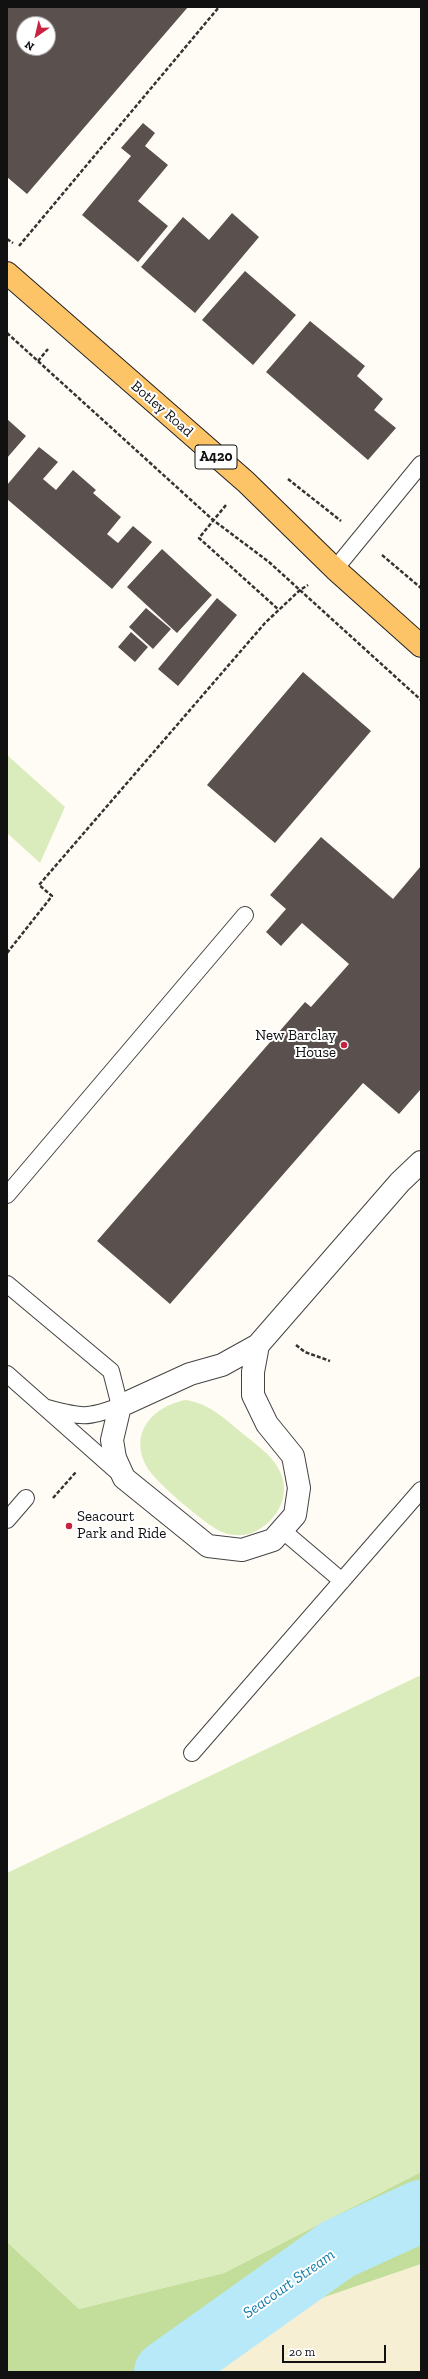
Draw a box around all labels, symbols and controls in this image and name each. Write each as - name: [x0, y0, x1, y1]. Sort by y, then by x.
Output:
- north arrow: [16, 16, 56, 56]
- text: N: [22, 38, 37, 53]
- street label: Botley Road: [127, 377, 197, 441]
- road number: A420: [195, 445, 237, 469]
- place label: New Barclay House: [255, 1027, 336, 1062]
- marker: New Barclay House: [339, 1040, 349, 1050]
- place label: Seacourt Park and Ride: [77, 1508, 166, 1543]
- marker: Seacourt Park and Ride: [64, 1521, 74, 1531]
- water label: Seacourt Stream: [239, 2245, 339, 2323]
- scale bar: [284, 2337, 388, 2363]
- text: 20 m: [289, 2345, 315, 2359]

